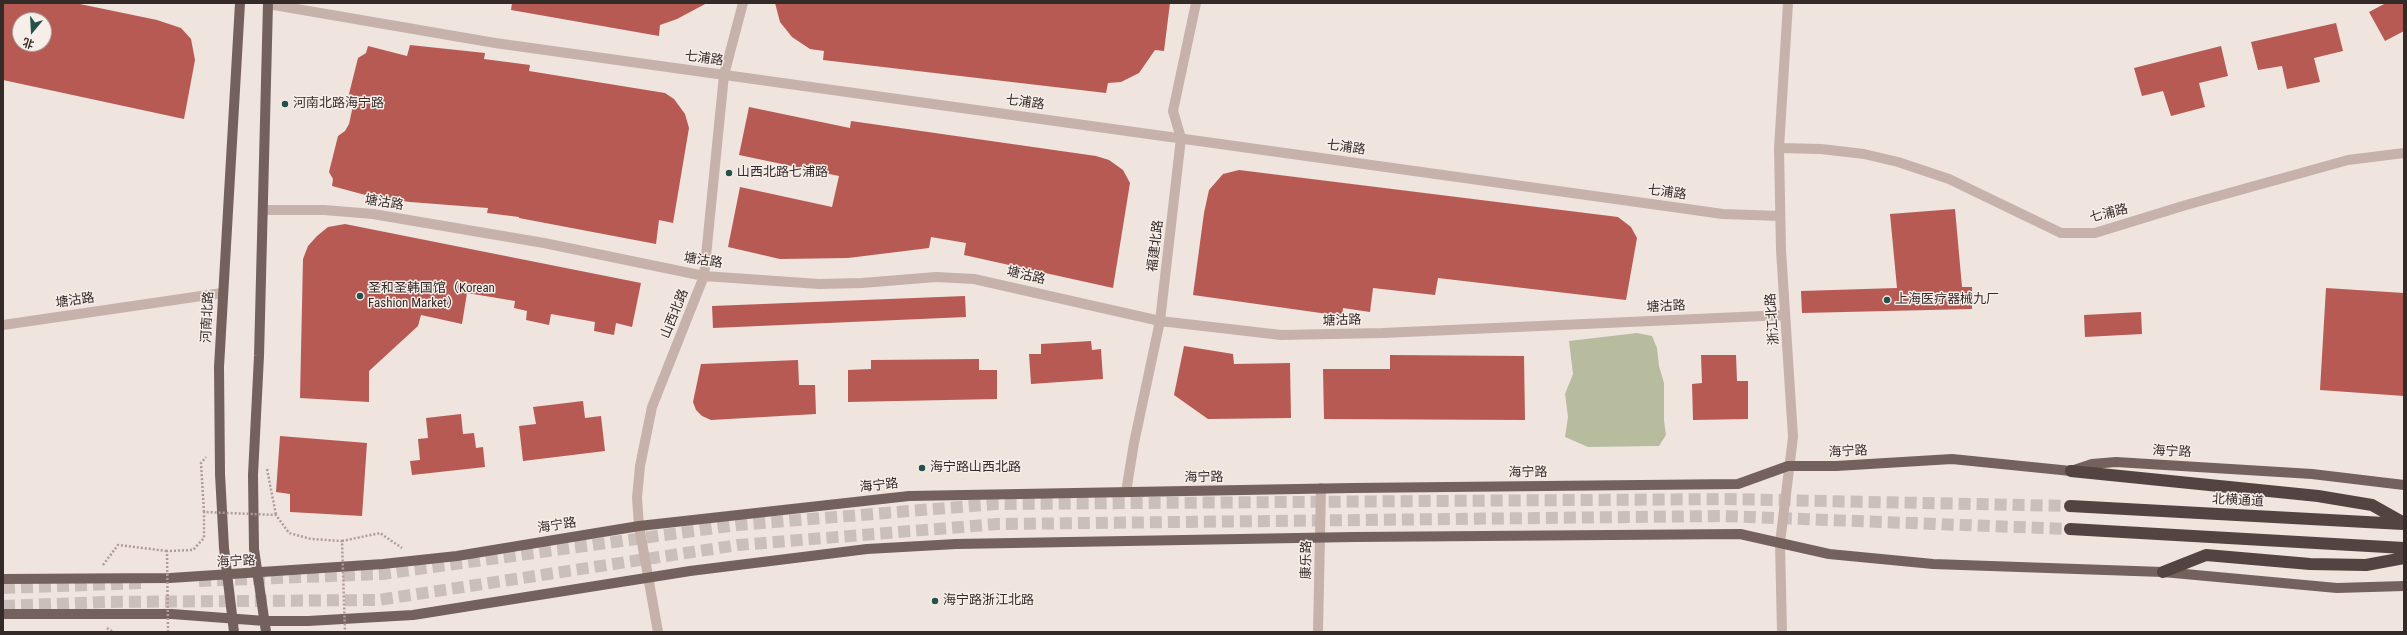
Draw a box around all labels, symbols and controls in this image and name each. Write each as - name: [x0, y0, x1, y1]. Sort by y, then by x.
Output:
- north arrow: [12, 12, 52, 52]
- text: 北: [21, 35, 36, 51]
- street label: 七浦路: [684, 49, 724, 69]
- street label: 七浦路: [1005, 93, 1045, 113]
- place label: 河南北路海宁路: [293, 96, 384, 112]
- marker: 河南北路海宁路: [280, 99, 290, 109]
- street label: 七浦路: [1326, 138, 1366, 158]
- place label: 山西北路七浦路: [737, 165, 828, 181]
- marker: 山西北路七浦路: [724, 168, 734, 178]
- street label: 七浦路: [1647, 183, 1687, 203]
- street label: 塘沽路: [364, 192, 404, 214]
- street label: 七浦路: [2088, 202, 2130, 226]
- street label: 福建北路: [1145, 219, 1167, 273]
- street label: 塘沽路: [683, 250, 723, 272]
- street label: 塘沽路: [1005, 264, 1047, 288]
- place label: 圣和圣韩国馆（Korean Fashion Market）: [368, 281, 495, 312]
- street label: 山西北路: [658, 287, 692, 341]
- street label: 塘沽路: [55, 291, 95, 311]
- street label: 河南北路: [199, 291, 217, 343]
- marker: 圣和圣韩国馆（Korean Fashion Market）: [355, 291, 365, 301]
- place label: 上海医疗器械九厂: [1895, 292, 1999, 308]
- street label: 浙江北路: [1763, 293, 1783, 345]
- marker: 上海医疗器械九厂: [1882, 295, 1892, 305]
- street label: 塘沽路: [1646, 298, 1686, 316]
- street label: 塘沽路: [1322, 313, 1362, 329]
- street label: 海宁路: [1828, 443, 1868, 461]
- street label: 海宁路: [2152, 443, 2192, 461]
- place label: 海宁路山西北路: [930, 460, 1021, 476]
- marker: 海宁路山西北路: [917, 463, 927, 473]
- street label: 海宁路: [1508, 465, 1548, 481]
- street label: 海宁路: [1184, 470, 1224, 486]
- street label: 海宁路: [859, 476, 899, 496]
- street label: 北横通道: [2212, 492, 2264, 510]
- street label: 海宁路: [537, 515, 577, 537]
- street label: 康乐路: [1299, 540, 1315, 580]
- street label: 海宁路: [216, 553, 256, 571]
- place label: 海宁路浙江北路: [943, 593, 1034, 609]
- marker: 海宁路浙江北路: [930, 596, 940, 606]

